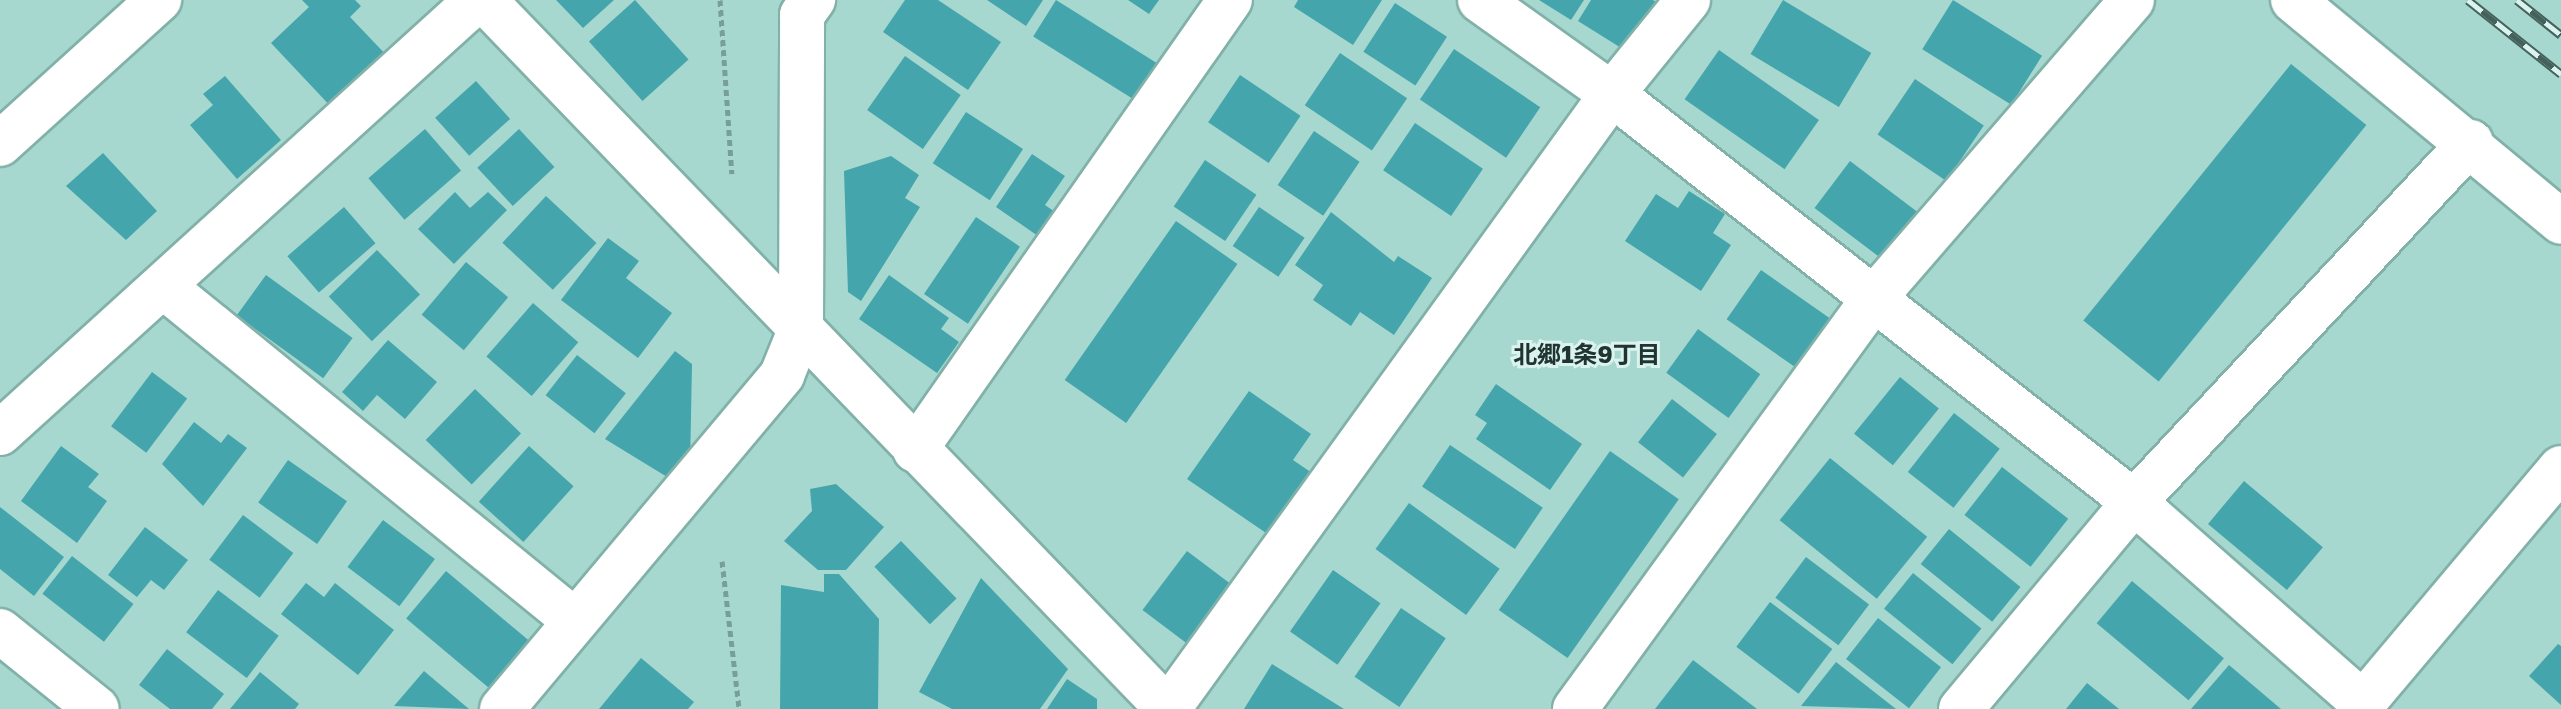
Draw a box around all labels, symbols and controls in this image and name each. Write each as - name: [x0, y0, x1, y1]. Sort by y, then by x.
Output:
- district label: 北郷1条9丁目: [1513, 340, 1661, 368]

